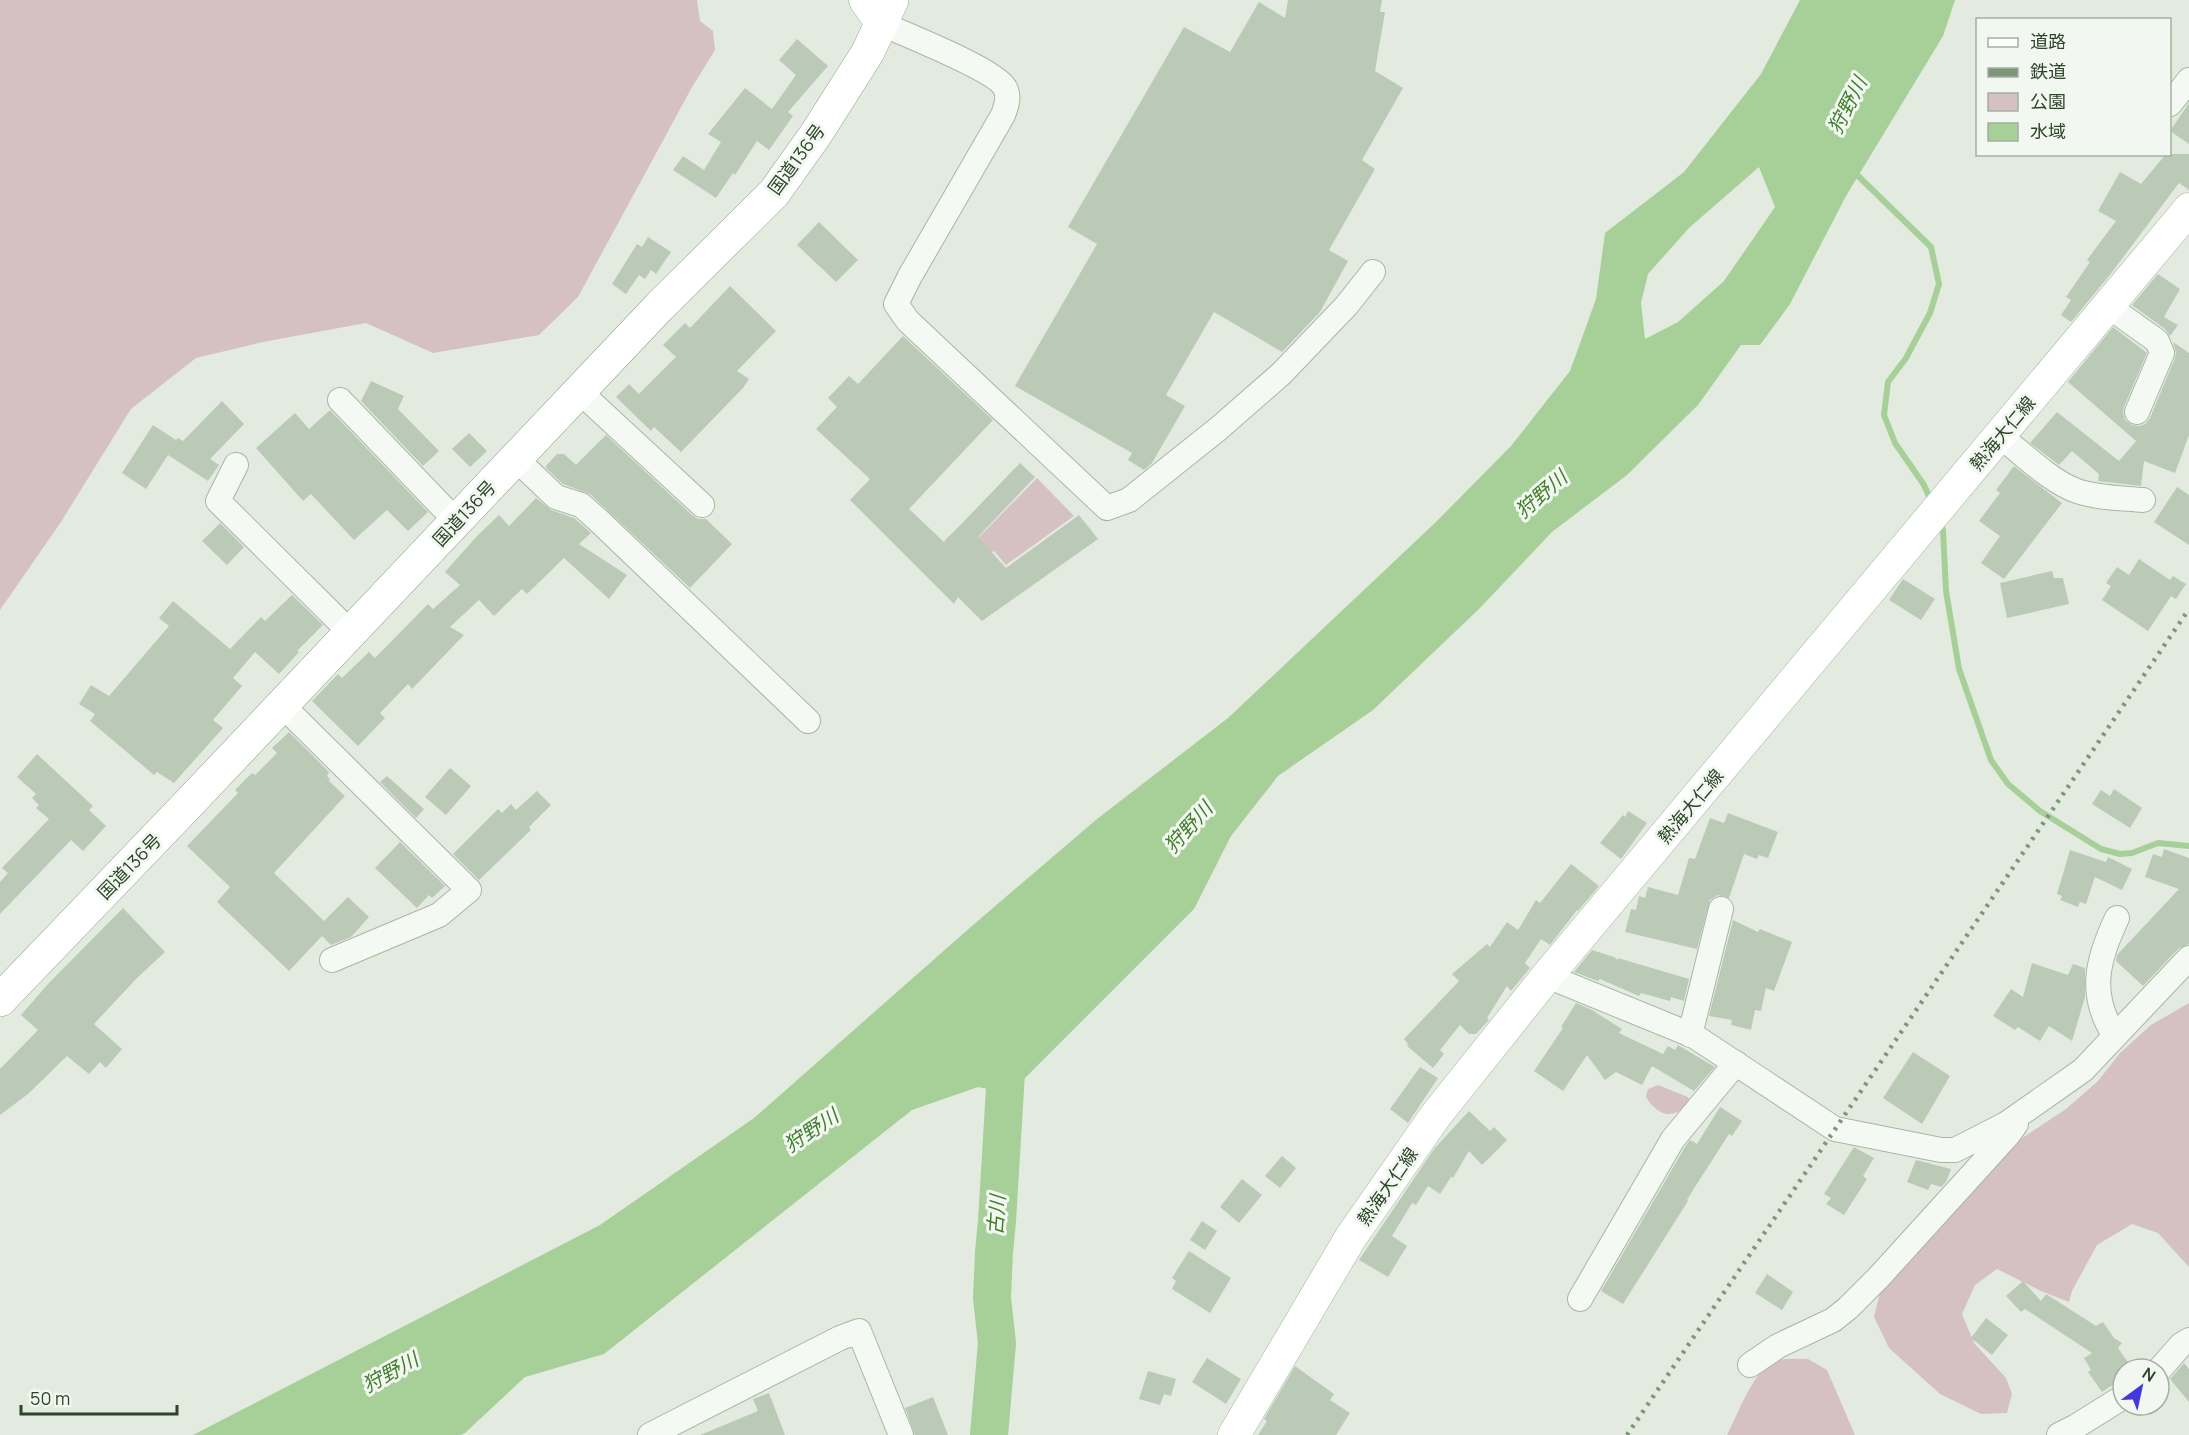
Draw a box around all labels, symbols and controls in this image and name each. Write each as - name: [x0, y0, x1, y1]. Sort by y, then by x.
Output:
- legend: [1976, 18, 2171, 156]
- text: 道路: [2030, 29, 2066, 53]
- text: 鉄道: [2030, 59, 2066, 83]
- water label: 狩野川: [1821, 70, 1874, 138]
- text: 公園: [2030, 89, 2066, 113]
- street label: 国道136号: [762, 119, 830, 199]
- text: 水域: [2030, 119, 2066, 143]
- street label: 熱海大仁線: [1964, 391, 2040, 475]
- water label: 狩野川: [1510, 463, 1574, 524]
- street label: 国道136号: [427, 475, 501, 551]
- street label: 熱海大仁線: [1652, 764, 1728, 848]
- water label: 狩野川: [1158, 794, 1219, 858]
- street label: 国道136号: [92, 828, 166, 904]
- water label: 狩野川: [779, 1101, 845, 1158]
- street label: 熱海大仁線: [1351, 1142, 1423, 1230]
- water label: 古川: [981, 1192, 1011, 1236]
- water label: 狩野川: [357, 1345, 425, 1398]
- north arrow: [2111, 1357, 2171, 1417]
- text: N: [2138, 1362, 2160, 1387]
- scale bar: [21, 1378, 177, 1416]
- text: 50 m: [30, 1386, 70, 1410]

